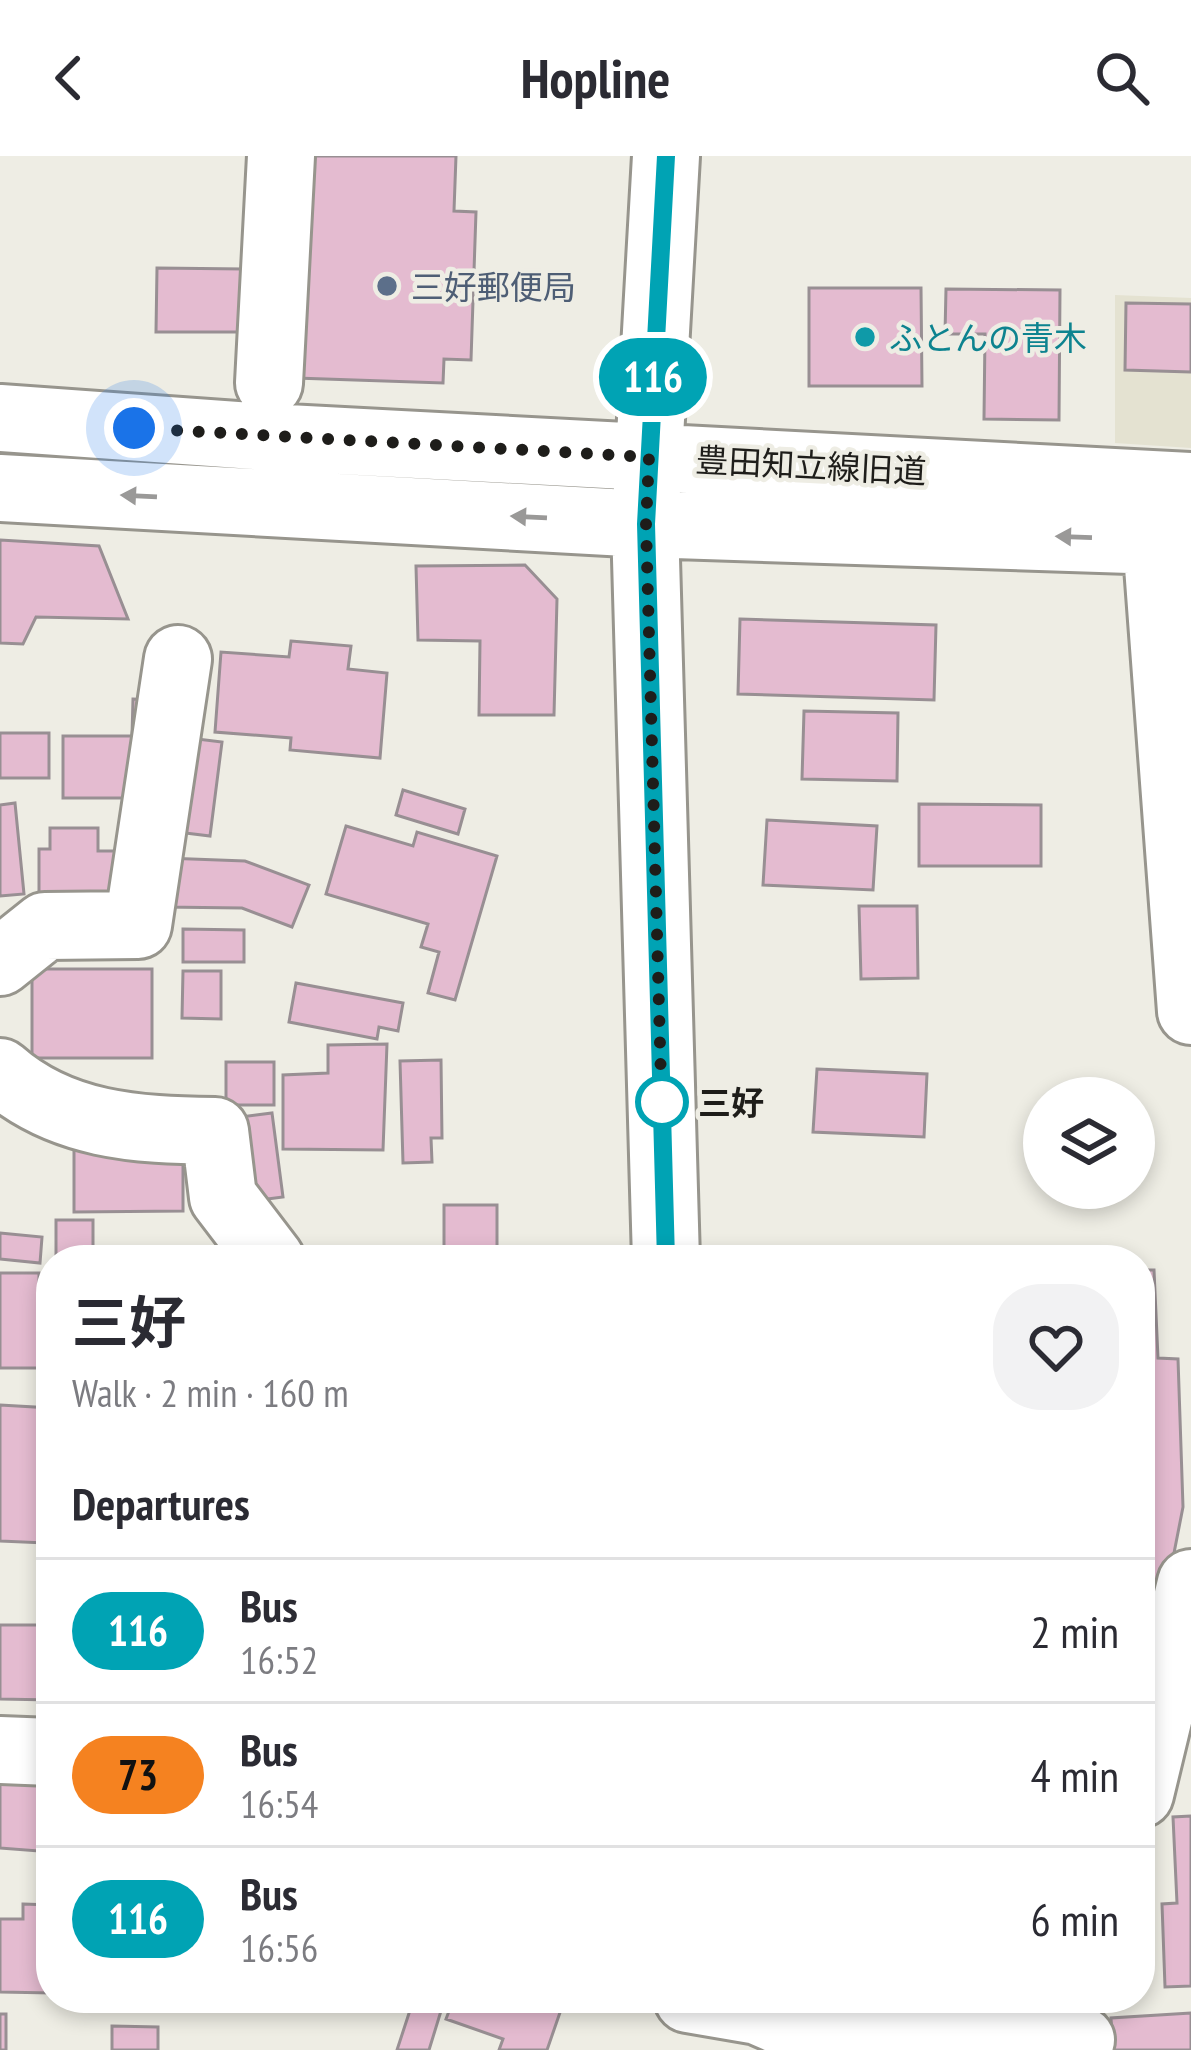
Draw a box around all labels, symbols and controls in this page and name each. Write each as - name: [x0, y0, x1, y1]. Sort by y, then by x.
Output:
- text: Hopline: [521, 43, 670, 113]
- icon: back: [36, 45, 102, 111]
- icon: search: [1089, 45, 1155, 111]
- place label: 三好郵便局: [411, 265, 576, 308]
- marker: 三好郵便局: [374, 273, 400, 299]
- place label: ふとんの青木: [889, 316, 1087, 359]
- marker: ふとんの青木: [852, 324, 878, 350]
- line badge: 116: [584, 338, 722, 416]
- text: 116: [623, 349, 683, 404]
- your location: [104, 398, 164, 458]
- street label: 豊田知立線旧道: [695, 437, 927, 493]
- one-way arrow: [119, 486, 157, 505]
- one-way arrow: [509, 507, 547, 526]
- one-way arrow: [1054, 527, 1092, 546]
- marker: 三好: [637, 1077, 687, 1127]
- map controls: [1023, 1077, 1155, 1209]
- button: layers: [1023, 1077, 1155, 1209]
- place label: 三好: [698, 1081, 764, 1124]
- button: heart: [993, 1284, 1119, 1410]
- text: 三好: [72, 1285, 186, 1359]
- text: Walk · 2 min · 160 m: [72, 1367, 349, 1418]
- text: Departures: [72, 1474, 250, 1532]
- text: Bus: [240, 1576, 298, 1634]
- text: 2 min: [1030, 1602, 1119, 1660]
- text: 116: [108, 1603, 168, 1658]
- text: 16:52: [240, 1634, 318, 1685]
- text: Bus: [240, 1720, 298, 1778]
- text: 4 min: [1030, 1746, 1119, 1804]
- text: 73: [118, 1747, 158, 1802]
- text: 16:54: [240, 1778, 318, 1829]
- text: Bus: [240, 1864, 298, 1922]
- text: 6 min: [1030, 1890, 1119, 1948]
- text: 116: [108, 1891, 168, 1946]
- text: 16:56: [240, 1922, 318, 1973]

